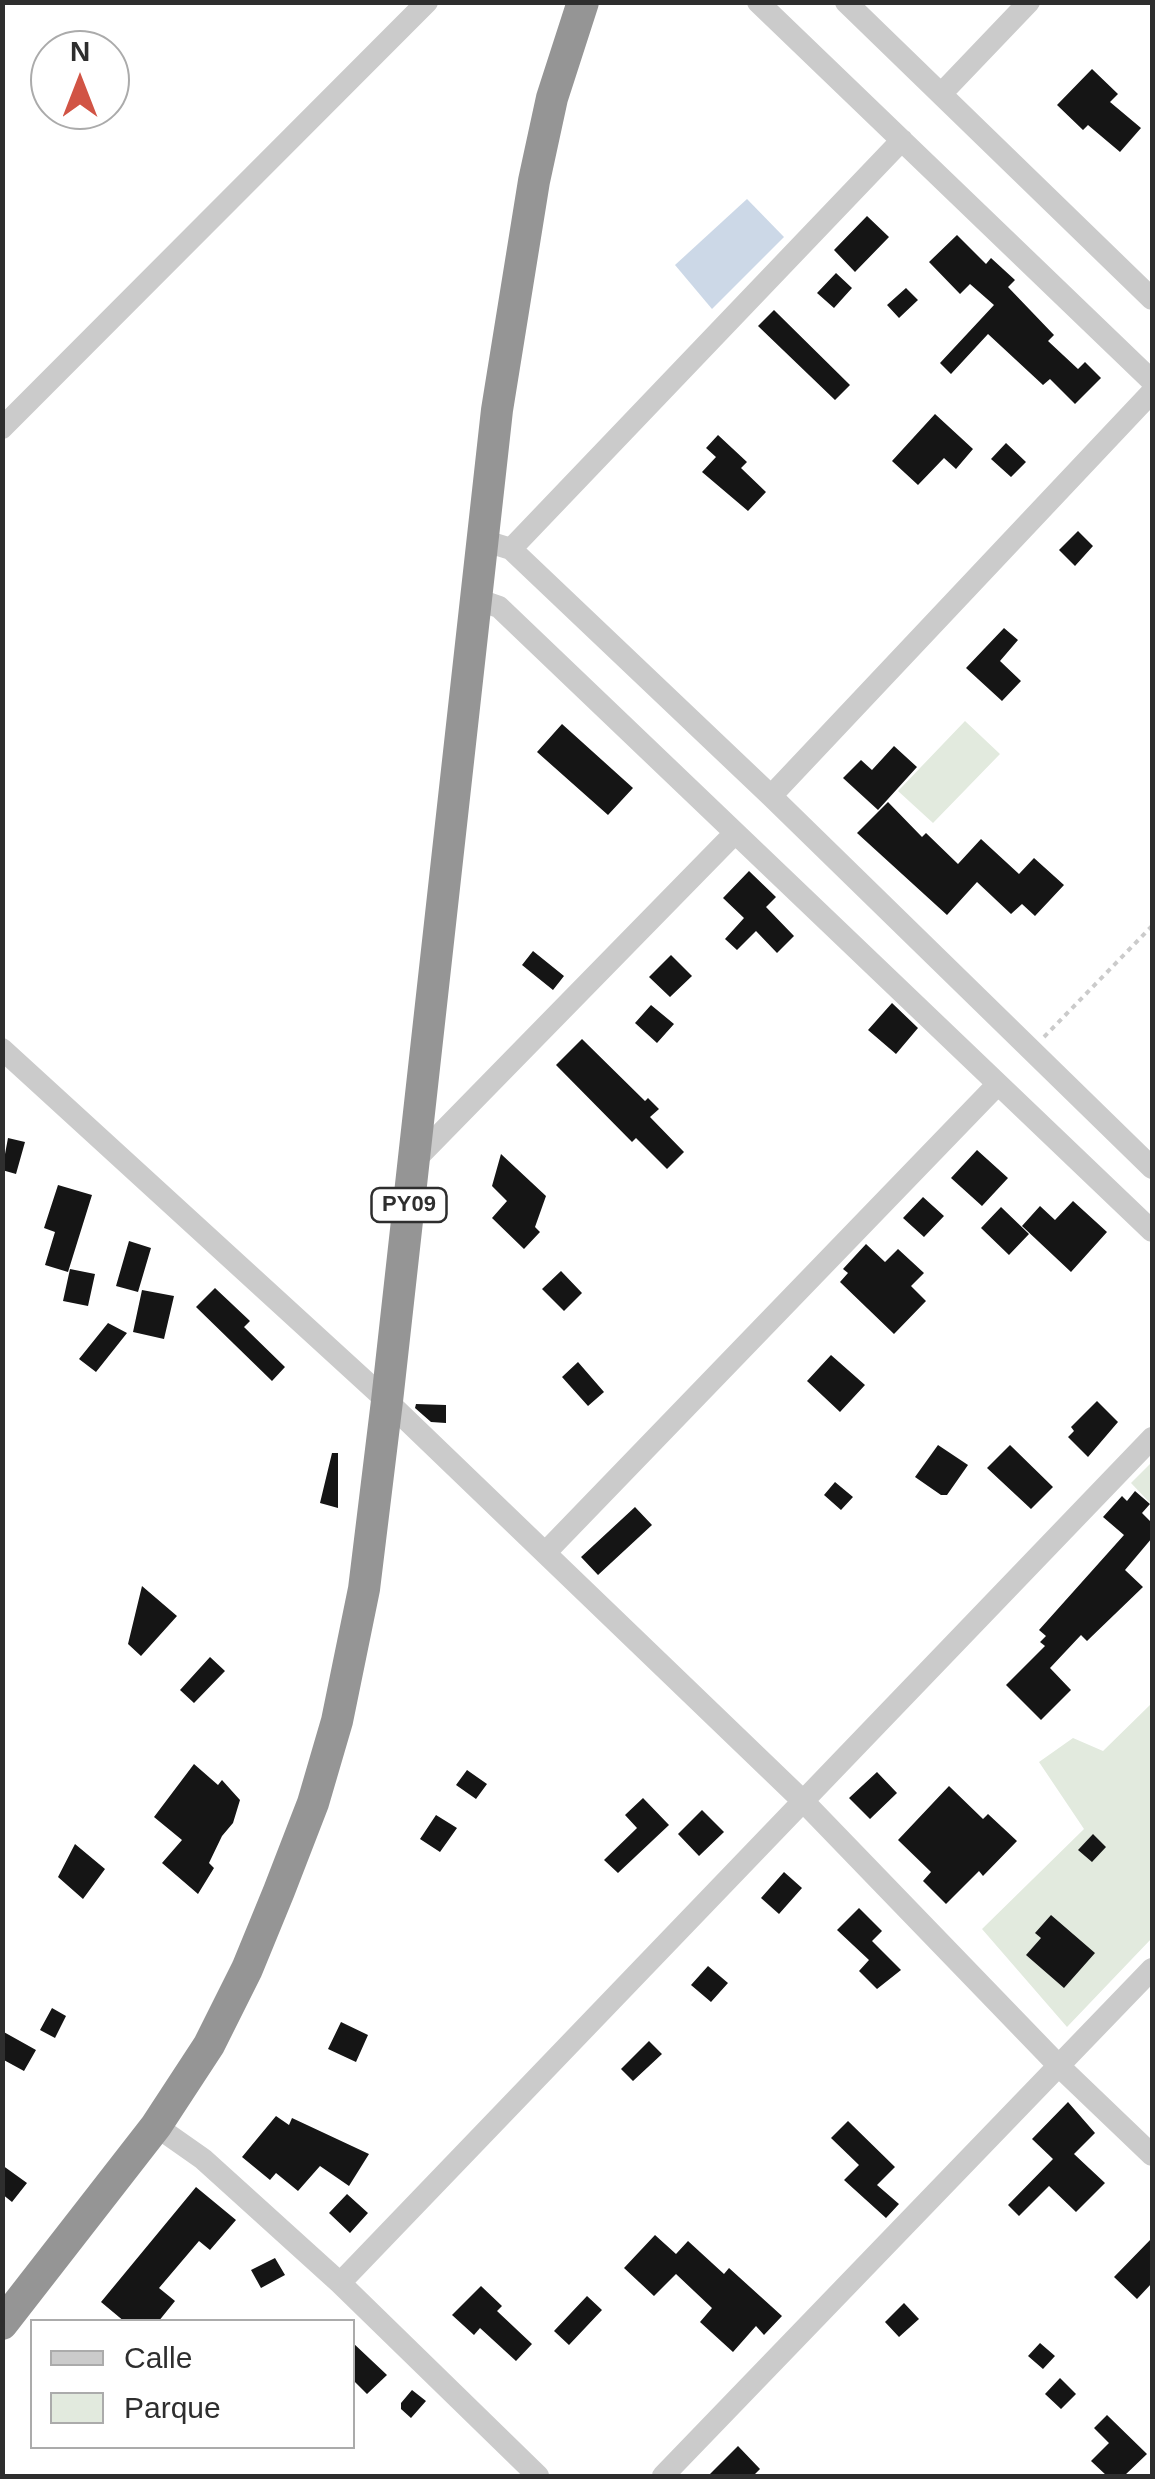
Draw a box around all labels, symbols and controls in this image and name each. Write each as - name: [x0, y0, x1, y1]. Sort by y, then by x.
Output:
- north arrow: [30, 30, 130, 130]
- text: N: [70, 36, 90, 67]
- road number: PY09: [372, 1188, 446, 1222]
- legend: [30, 2319, 355, 2449]
- text: Calle: [124, 2341, 192, 2374]
- text: Parque: [124, 2391, 221, 2424]

